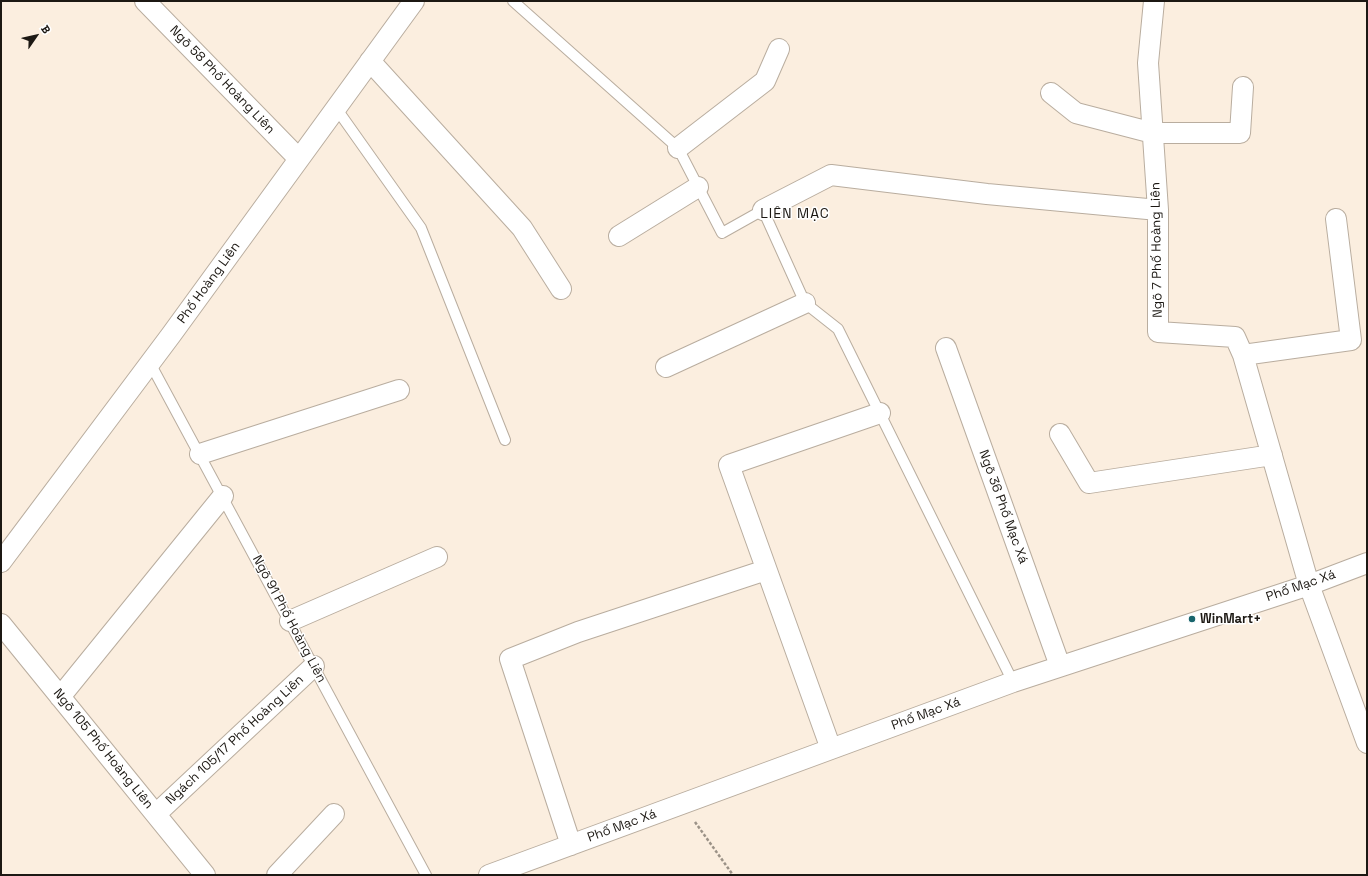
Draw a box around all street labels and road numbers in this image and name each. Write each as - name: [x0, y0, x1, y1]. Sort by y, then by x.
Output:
- street label: Ngõ 58 Phố Hoàng Liên: [166, 23, 278, 137]
- street label: Ngõ 7 Phố Hoàng Liên: [1148, 182, 1166, 318]
- street label: Phố Hoàng Liên: [174, 239, 244, 327]
- street label: Ngõ 36 Phố Mạc Xá: [975, 448, 1031, 566]
- street label: Ngõ 91 Phố Hoàng Liên: [249, 553, 329, 685]
- street label: Phố Mạc Xá: [1264, 567, 1338, 605]
- street label: Ngách 105/17 Phố Hoàng Liên: [163, 672, 307, 808]
- street label: Ngõ 105 Phố Hoàng Liên: [50, 686, 156, 812]
- street label: Phố Mạc Xá: [889, 694, 963, 734]
- street label: Phố Mạc Xá: [585, 806, 659, 846]

